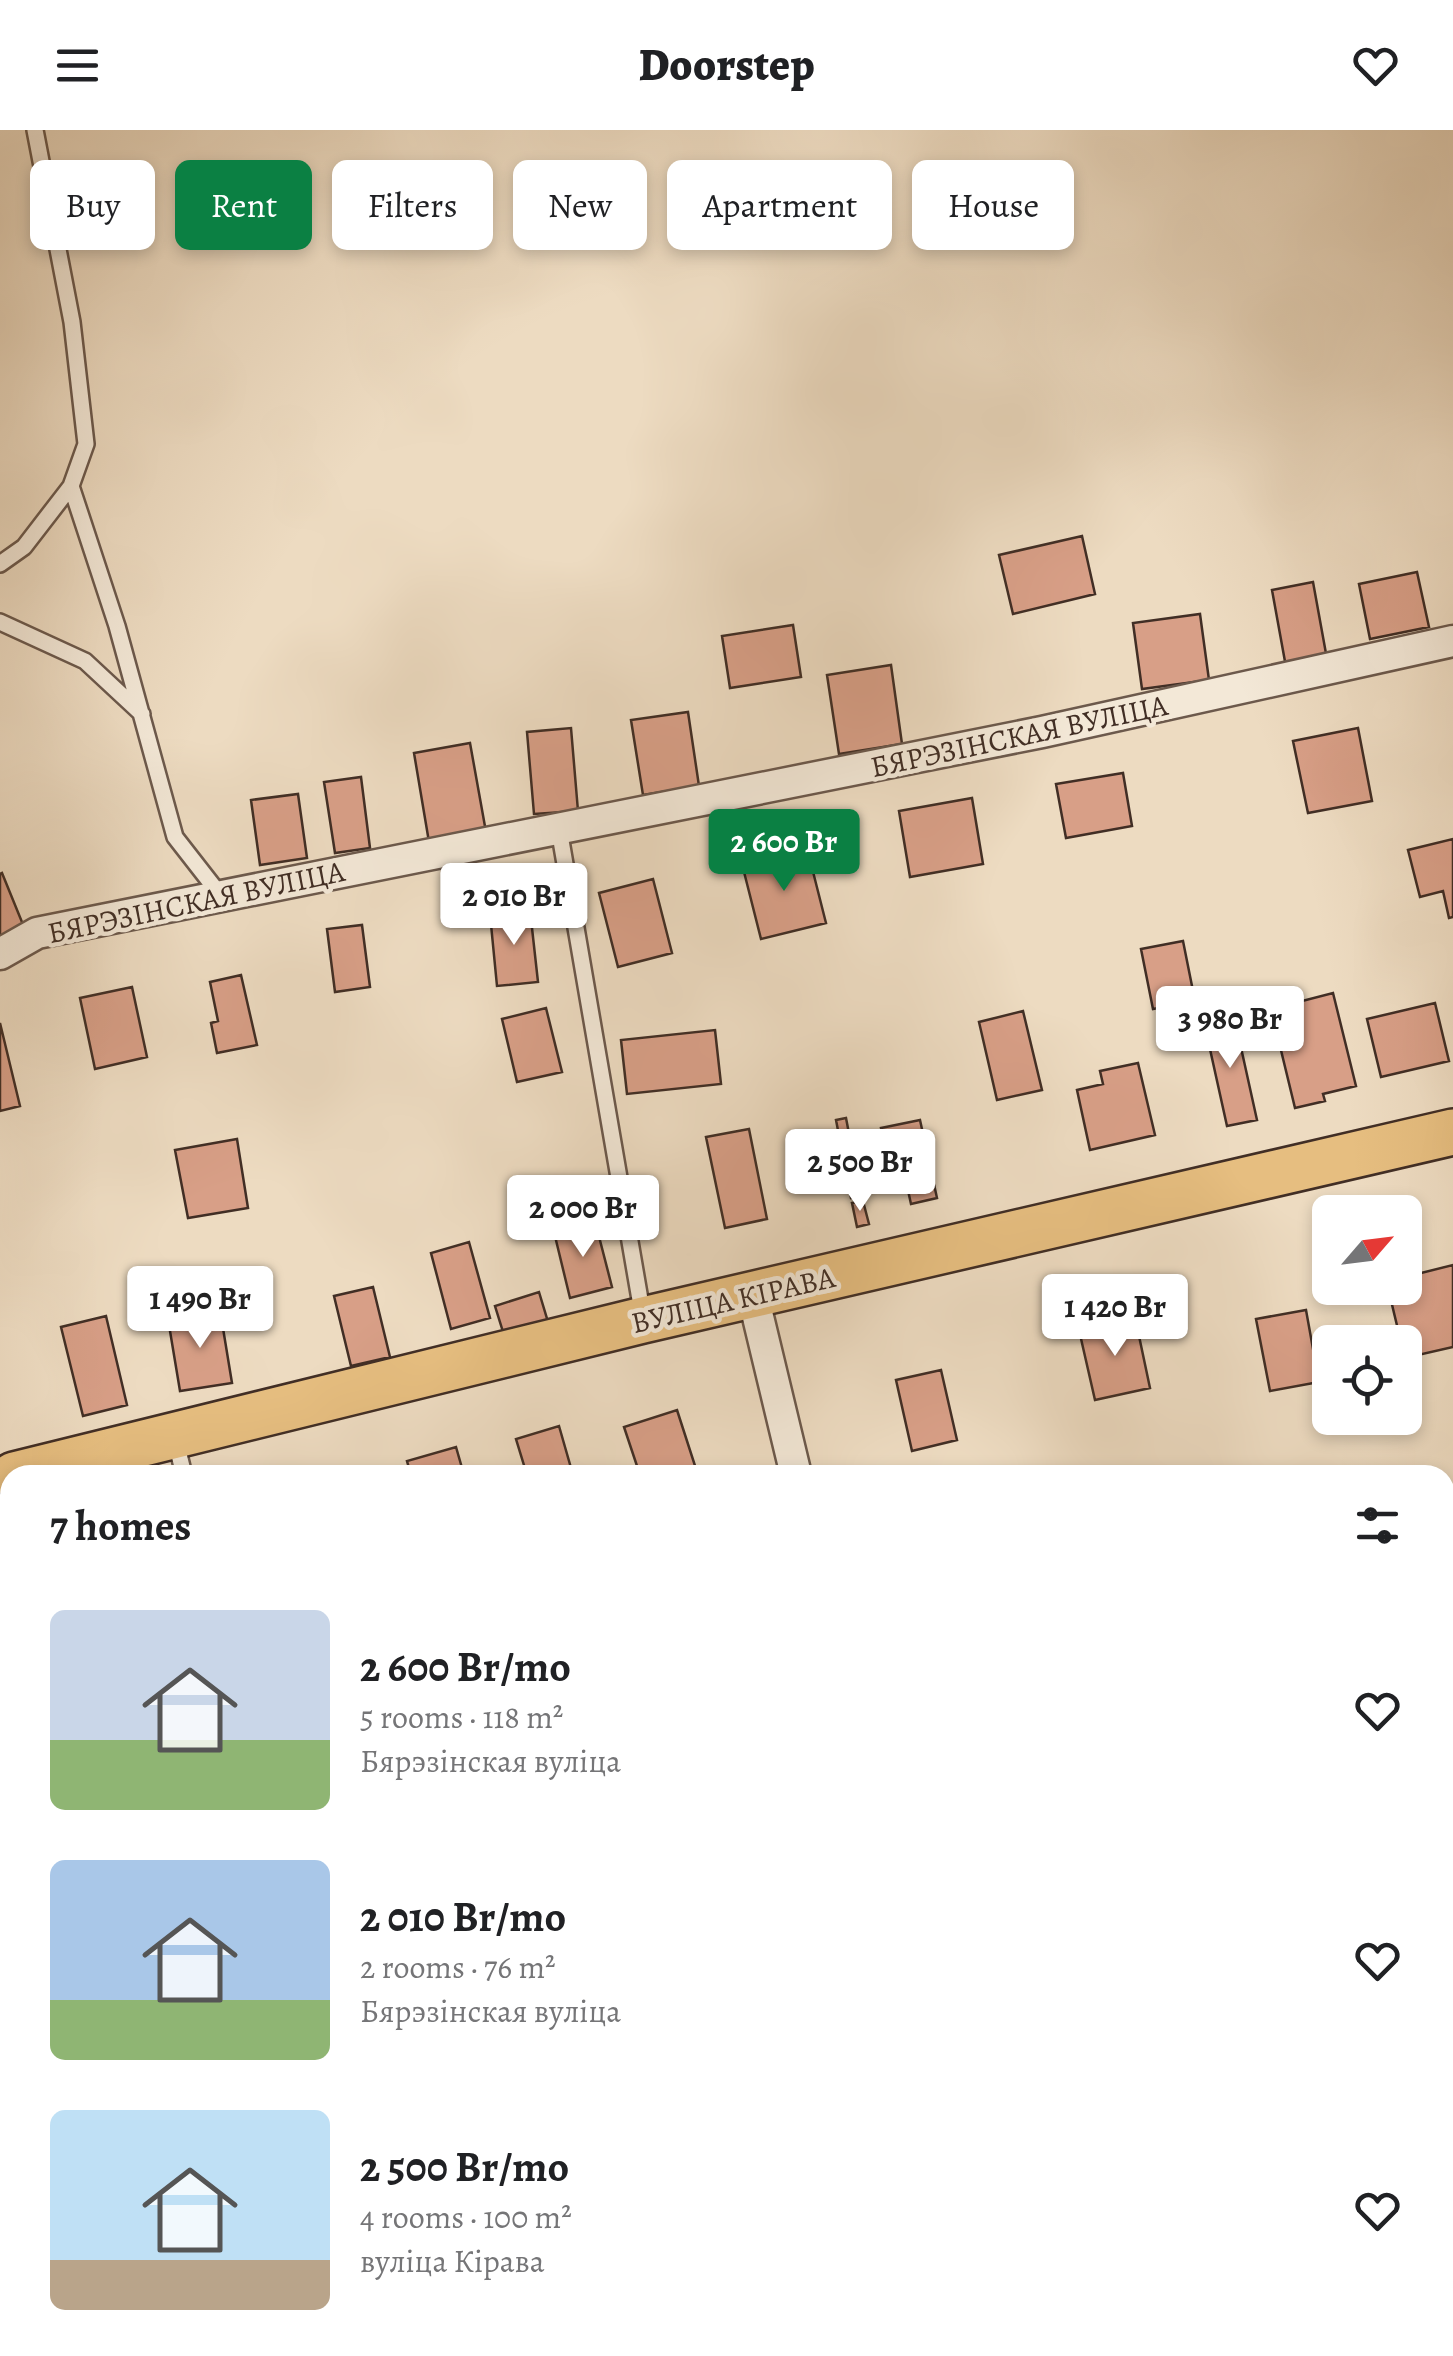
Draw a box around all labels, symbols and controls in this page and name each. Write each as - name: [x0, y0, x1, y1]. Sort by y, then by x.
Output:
- text: Doorstep: [638, 34, 815, 96]
- icon: menu: [50, 38, 105, 93]
- icon: heart: [1348, 38, 1403, 93]
- chip: Buy: [30, 160, 155, 250]
- chip: Rent: [175, 160, 312, 250]
- chip: Filters: [332, 160, 493, 250]
- chip: New: [513, 160, 647, 250]
- chip: Apartment: [667, 160, 892, 250]
- chip: House: [912, 160, 1074, 250]
- street label: БЯРЭЗІНСКАЯ ВУЛІЦА: [867, 685, 1172, 787]
- pin: 2 600 Br: [681, 809, 887, 894]
- text: 2 600 Br: [731, 819, 837, 863]
- street label: БЯРЭЗІНСКАЯ ВУЛІЦА: [44, 851, 349, 953]
- pin: 2 010 Br: [411, 863, 617, 948]
- text: 2 010 Br: [462, 873, 566, 917]
- pin: 3 980 Br: [1127, 986, 1333, 1071]
- text: 3 980 Br: [1178, 996, 1282, 1040]
- pin: 2 500 Br: [757, 1129, 963, 1214]
- text: 2 500 Br: [807, 1139, 913, 1183]
- pin: 2 000 Br: [480, 1175, 686, 1260]
- text: 2 000 Br: [529, 1185, 637, 1229]
- north arrow: [1312, 1195, 1422, 1305]
- map controls: [1312, 1195, 1422, 1435]
- street label: ВУЛІЦА КІРАВА: [627, 1257, 839, 1343]
- pin: 1 490 Br: [97, 1266, 303, 1351]
- pin: 1 420 Br: [1012, 1274, 1218, 1359]
- text: 1 490 Br: [149, 1276, 251, 1320]
- text: 1 420 Br: [1064, 1284, 1166, 1328]
- button: locate: [1312, 1325, 1422, 1435]
- text: 7 homes: [50, 1497, 191, 1554]
- icon: filters: [1350, 1498, 1405, 1553]
- text: 2 600 Br/mo: [360, 1638, 571, 1695]
- icon: home: [130, 1650, 250, 1770]
- icon: heart: [1350, 1683, 1405, 1738]
- text: 5 rooms · 118 m²: [360, 1695, 563, 1739]
- text: Бярэзінская вуліца: [360, 1739, 621, 1783]
- text: 2 010 Br/mo: [360, 1888, 566, 1945]
- icon: home: [130, 1900, 250, 2020]
- icon: heart: [1350, 1933, 1405, 1988]
- text: 2 rooms · 76 m²: [360, 1945, 556, 1989]
- text: Бярэзінская вуліца: [360, 1989, 621, 2033]
- text: 2 500 Br/mo: [360, 2138, 569, 2195]
- icon: home: [130, 2150, 250, 2270]
- icon: heart: [1350, 2183, 1405, 2238]
- text: 4 rooms · 100 m²: [360, 2195, 572, 2239]
- text: вуліца Кірава: [360, 2239, 544, 2283]

